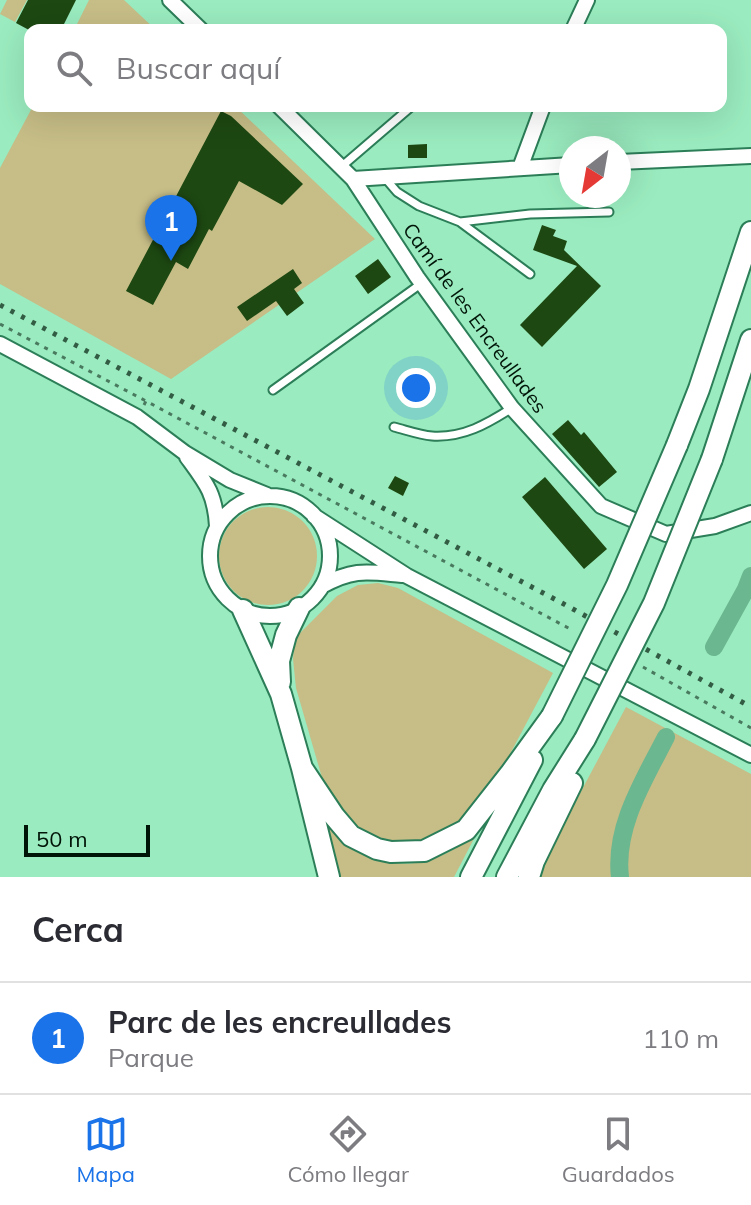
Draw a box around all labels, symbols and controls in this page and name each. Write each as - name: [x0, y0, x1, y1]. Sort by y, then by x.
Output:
- search box: [24, 24, 727, 112]
- icon: search: [52, 46, 96, 90]
- text: Buscar aquí: [116, 49, 281, 87]
- north arrow: [559, 136, 631, 208]
- pin: 1: [145, 195, 197, 261]
- street label: Camí de les Encreullades: [398, 218, 553, 418]
- your location: [396, 368, 436, 408]
- scale bar: [24, 821, 150, 857]
- text: 50 m: [36, 825, 87, 853]
- text: Cerca: [32, 908, 124, 951]
- text: Parc de les encreullades: [108, 1003, 451, 1041]
- text: 1: [50, 1022, 66, 1055]
- text: 110 m: [643, 1022, 719, 1055]
- text: Parque: [108, 1041, 194, 1074]
- tab: Mapa: [76, 1112, 135, 1188]
- tab: Cómo llegar: [288, 1112, 409, 1188]
- tab: Guardados: [562, 1112, 675, 1188]

